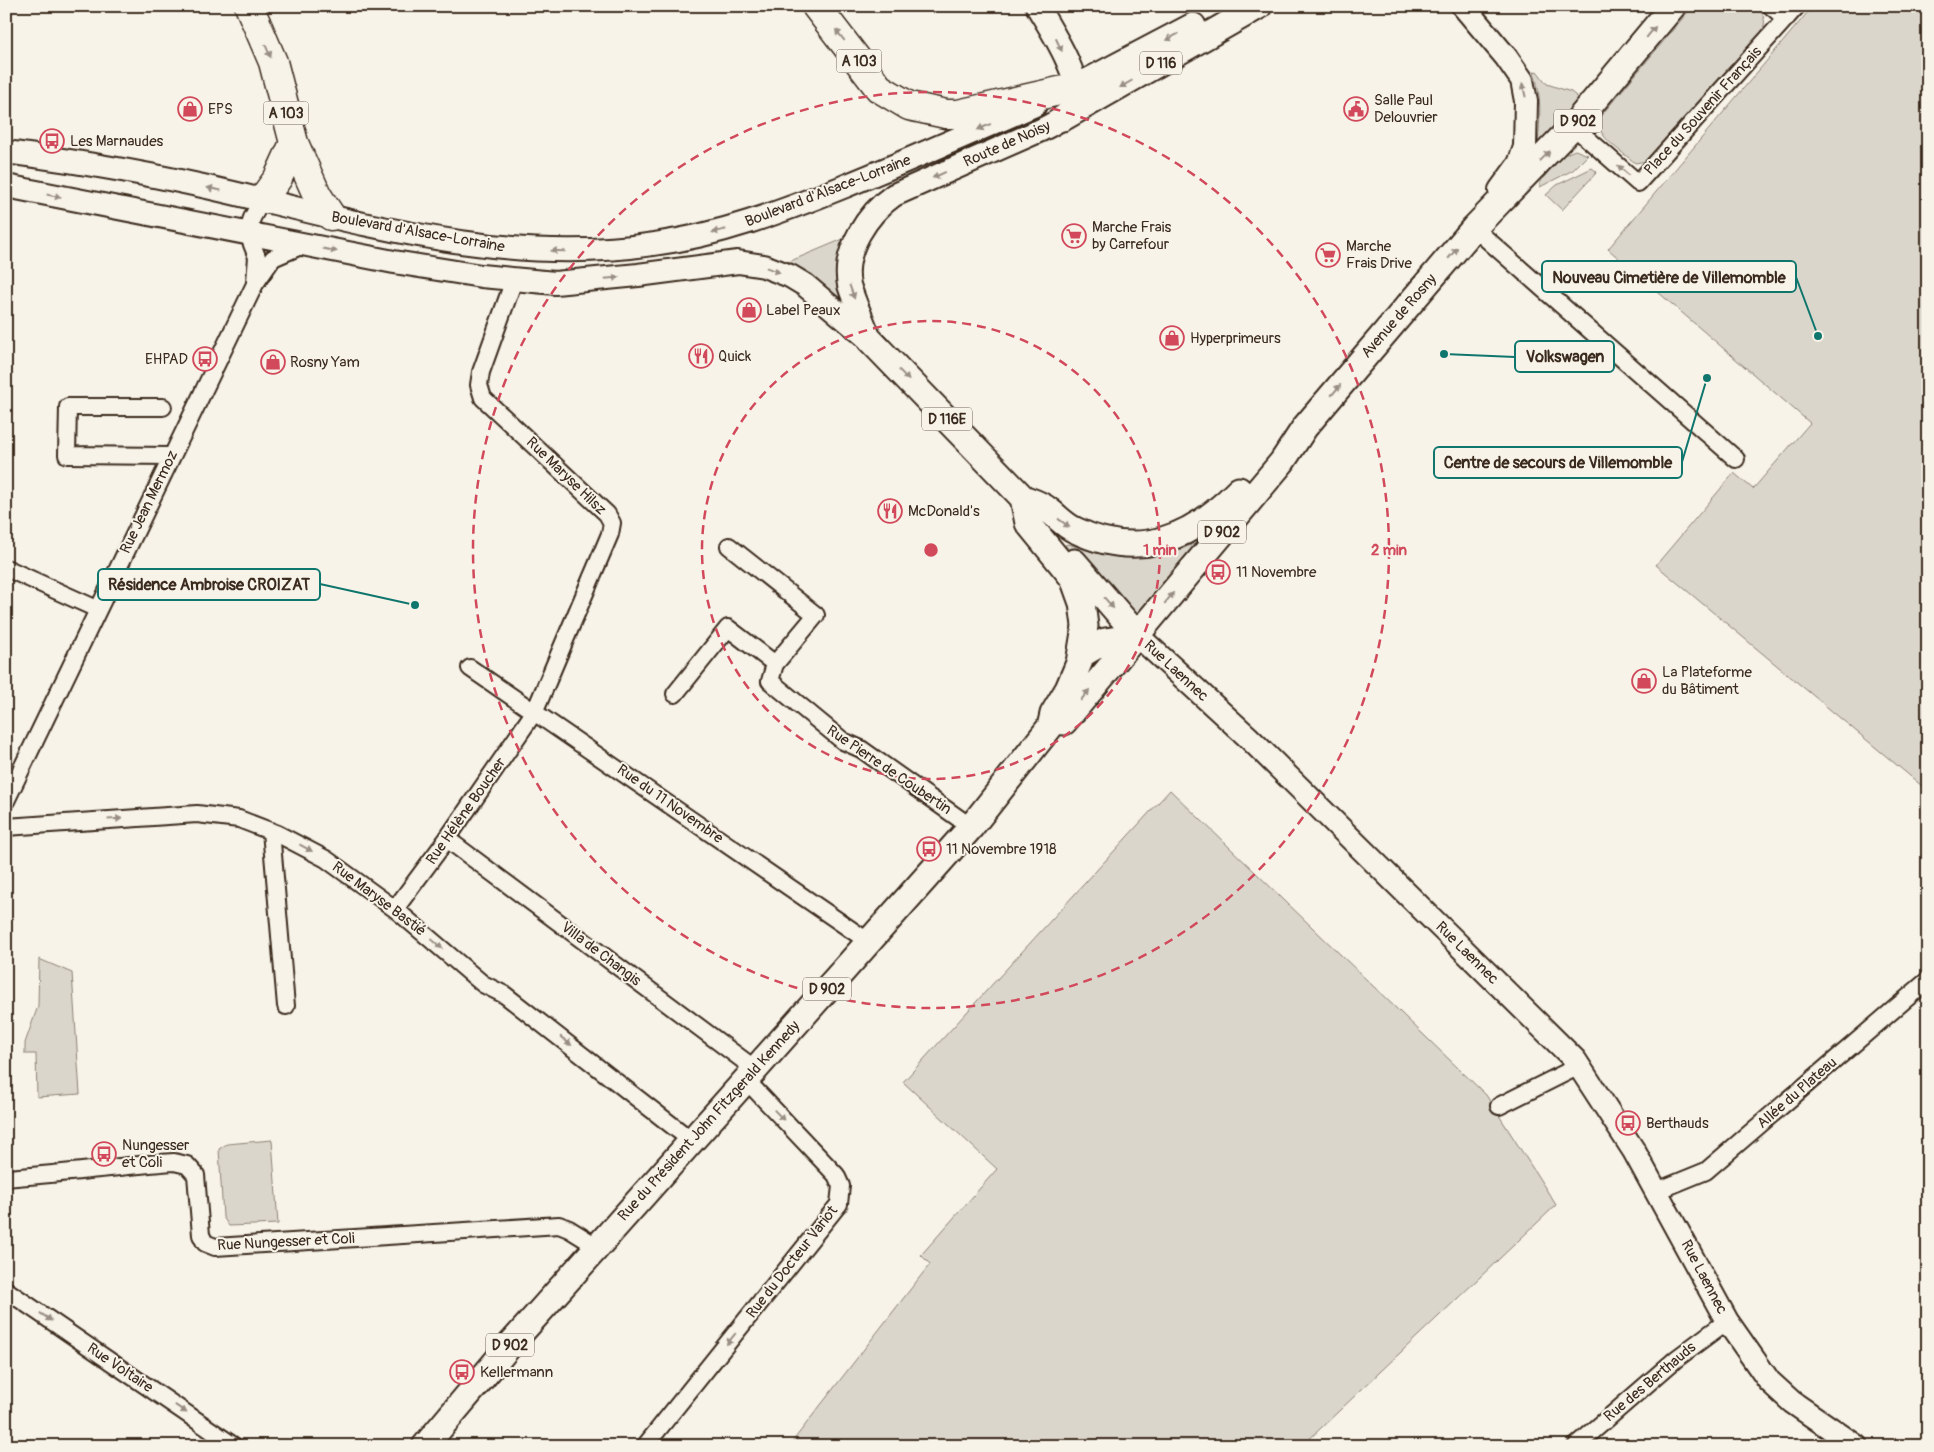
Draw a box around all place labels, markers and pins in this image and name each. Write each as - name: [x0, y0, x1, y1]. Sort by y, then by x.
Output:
- place label: Salle Paul Delouvrier: [1374, 91, 1438, 127]
- shop icon: EPS: [177, 96, 203, 122]
- public building icon: Salle Paul Delouvrier: [1343, 96, 1369, 122]
- place label: EPS: [208, 100, 233, 119]
- bus stop icon: Les Marnaudes: [39, 128, 65, 154]
- place label: Les Marnaudes: [70, 132, 164, 151]
- place label: Marche Frais by Carrefour: [1092, 218, 1171, 254]
- supermarket icon: Marche Frais by Carrefour: [1061, 223, 1087, 249]
- place label: Marche Frais Drive: [1346, 237, 1413, 273]
- supermarket icon: Marche Frais Drive: [1315, 242, 1341, 268]
- callout: Nouveau Cimetière de Villemomble: [1542, 261, 1796, 292]
- shop icon: Label Peaux: [736, 297, 762, 323]
- place label: Label Peaux: [766, 301, 840, 320]
- shop icon: Hyperprimeurs: [1159, 325, 1185, 351]
- place label: Hyperprimeurs: [1190, 329, 1281, 348]
- callout: Volkswagen: [1515, 341, 1614, 372]
- restaurant icon: Quick: [688, 343, 714, 369]
- bus stop icon: EHPAD: [192, 346, 218, 372]
- place label: Quick: [718, 347, 752, 366]
- shop icon: Rosny Yam: [260, 349, 286, 375]
- place label: EHPAD: [145, 350, 188, 369]
- place label: Rosny Yam: [290, 353, 360, 372]
- callout: Centre de secours de Villemomble: [1434, 447, 1682, 478]
- restaurant icon: McDonald's: [877, 498, 903, 524]
- place label: McDonald's: [908, 502, 980, 521]
- centre of rings: [922, 541, 940, 559]
- bus stop icon: 11 Novembre: [1205, 559, 1231, 585]
- place label: 11 Novembre: [1236, 563, 1317, 582]
- callout: Résidence Ambroise CROIZAT: [98, 569, 320, 600]
- place label: La Plateforme du Bâtiment: [1662, 663, 1752, 699]
- shop icon: La Plateforme du Bâtiment: [1631, 668, 1657, 694]
- bus stop icon: 11 Novembre 1918: [916, 836, 942, 862]
- place label: 11 Novembre 1918: [946, 840, 1057, 859]
- bus stop icon: Berthauds: [1615, 1110, 1641, 1136]
- place label: Berthauds: [1646, 1114, 1709, 1133]
- place label: Nungesser et Coli: [122, 1136, 190, 1172]
- bus stop icon: Nungesser et Coli: [91, 1141, 117, 1167]
- bus stop icon: Kellermann: [449, 1359, 475, 1385]
- place label: Kellermann: [480, 1363, 553, 1382]

